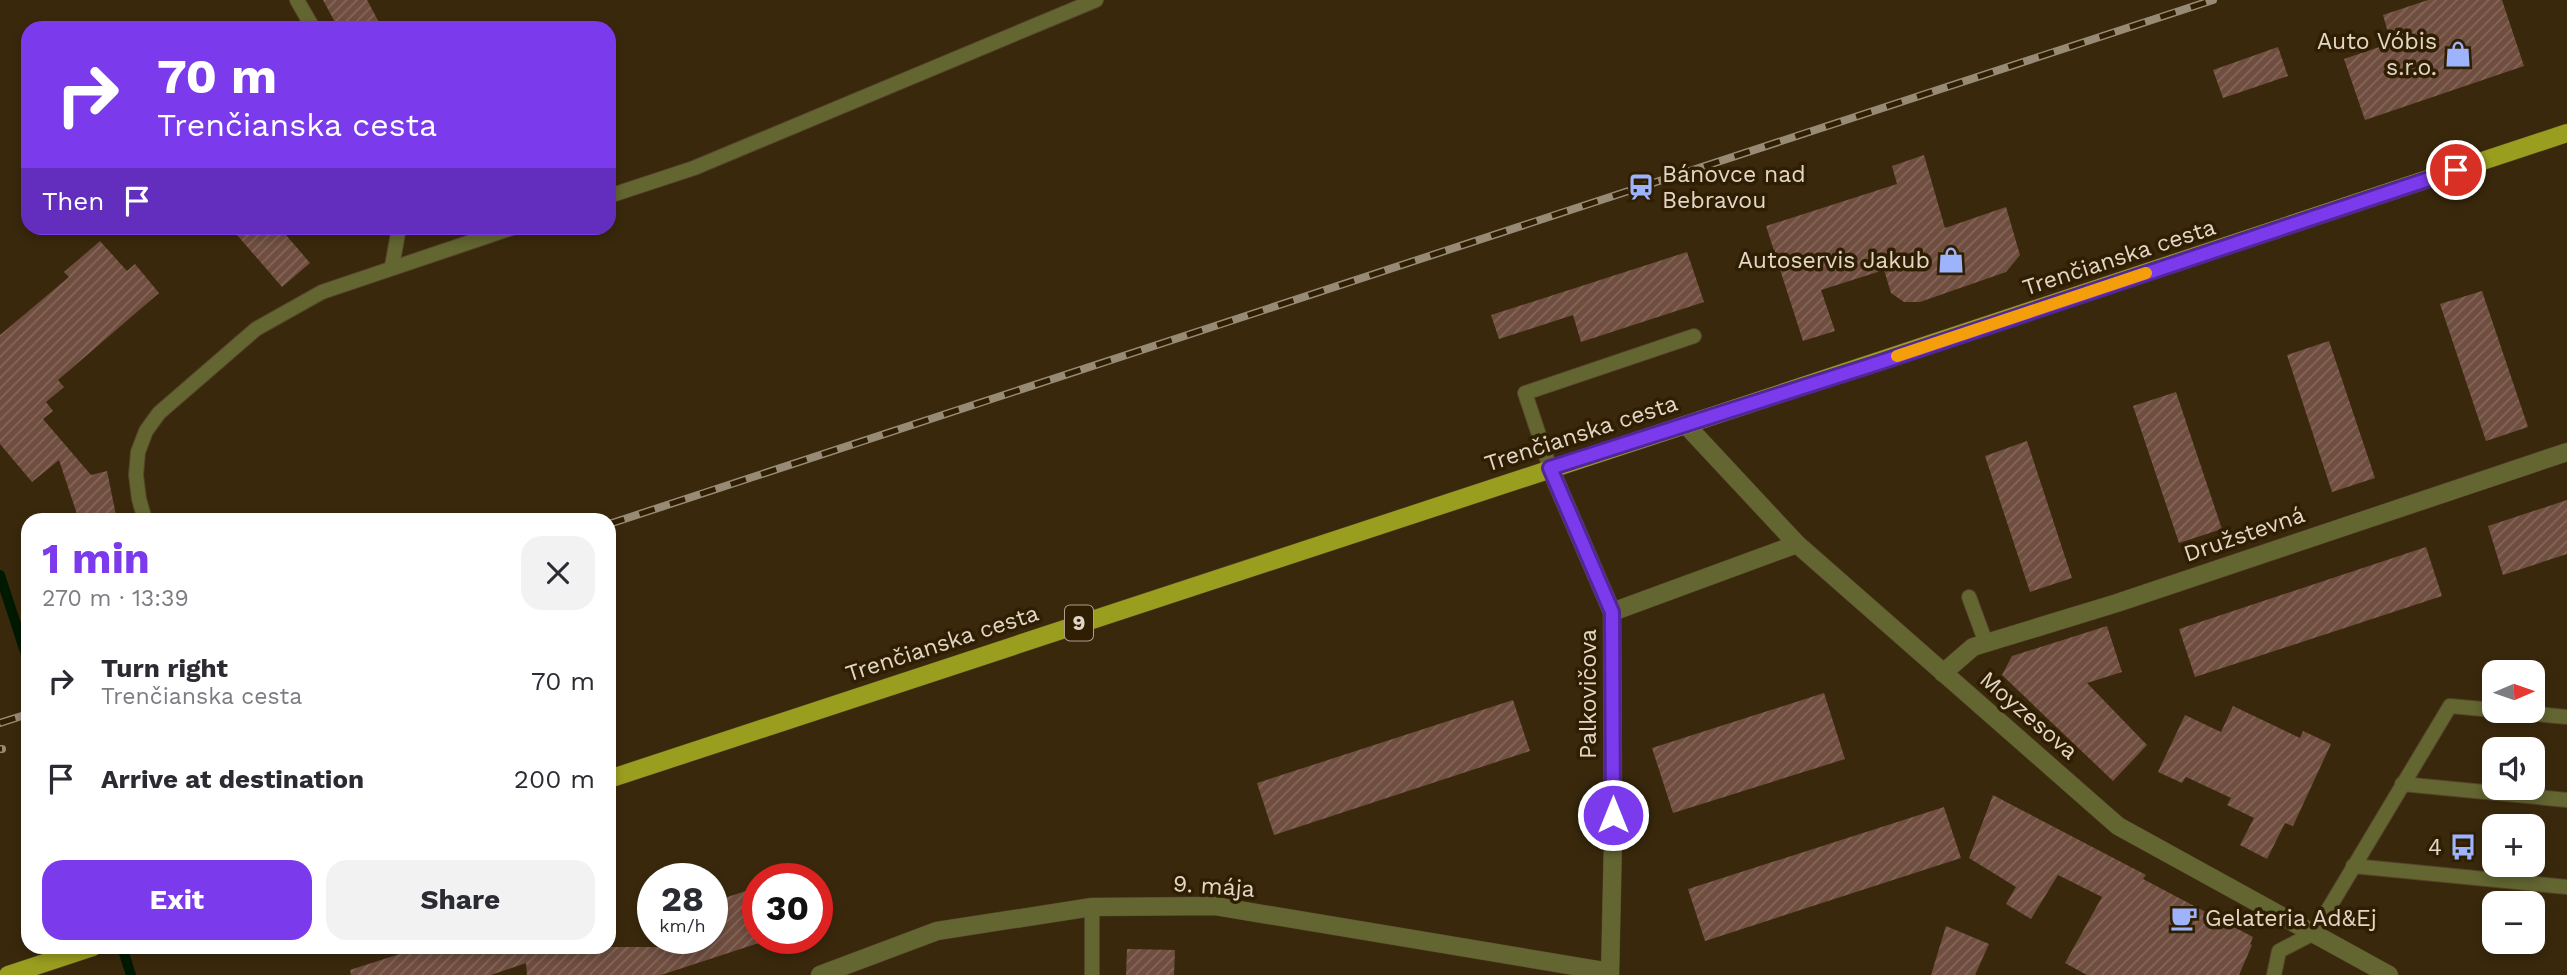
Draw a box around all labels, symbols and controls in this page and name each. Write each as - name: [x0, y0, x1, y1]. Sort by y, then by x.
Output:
- place label: Auto Vóbis s.r.o.: [2317, 28, 2437, 81]
- shop icon: Auto Vóbis s.r.o.: [2443, 39, 2473, 69]
- text: 70 m: [157, 47, 277, 105]
- icon: right: [42, 49, 133, 140]
- text: Trenčianska cesta: [157, 106, 437, 144]
- pin: [2426, 140, 2486, 200]
- icon: arrive: [2437, 151, 2475, 189]
- place label: Bánovce nad Bebravou: [1662, 161, 1806, 214]
- station icon: Bánovce nad Bebravou: [1626, 172, 1656, 202]
- icon: arrive: [118, 182, 156, 220]
- text: Then: [42, 186, 104, 216]
- street label: Trenčianska cesta: [2019, 214, 2219, 301]
- shop icon: Autoservis Jakub: [1936, 245, 1966, 275]
- place label: Autoservis Jakub: [1738, 247, 1930, 274]
- street label: Trenčianska cesta: [1481, 390, 1681, 477]
- street label: Družstevná: [2180, 501, 2308, 568]
- text: 1 min: [42, 534, 150, 583]
- button: close: [521, 536, 595, 610]
- text: 270 m · 13:39: [42, 585, 189, 612]
- street label: Trenčianska cesta: [842, 600, 1042, 687]
- road number: 9: [1065, 606, 1093, 640]
- street label: Palkovičova: [1575, 629, 1602, 759]
- text: Turn right: [101, 653, 228, 683]
- north arrow: [2482, 660, 2544, 723]
- map controls: [2482, 660, 2545, 954]
- icon: right: [42, 662, 80, 700]
- text: 70 m: [531, 666, 595, 696]
- street label: Moyzesova: [1974, 666, 2083, 765]
- text: Trenčianska cesta: [101, 683, 302, 710]
- button: sound: [2482, 737, 2545, 800]
- icon: arrive: [42, 760, 80, 798]
- text: Arrive at destination: [101, 764, 364, 794]
- text: 200 m: [514, 764, 595, 794]
- position arrow: [1576, 778, 1650, 852]
- button: +: [2482, 814, 2545, 877]
- bus stop icon: 4: [2448, 832, 2478, 862]
- place label: 4: [2428, 834, 2442, 861]
- button: Exit: [42, 860, 312, 940]
- button: Share: [326, 860, 595, 940]
- speed limit sign: 30: [742, 863, 833, 954]
- street label: 9. mája: [1172, 870, 1256, 903]
- text: 28: [661, 878, 704, 920]
- button: −: [2482, 891, 2545, 954]
- cafe icon: Gelateria Ad&Ej: [2169, 903, 2199, 933]
- place label: Gelateria Ad&Ej: [2205, 905, 2377, 932]
- text: km/h: [659, 915, 706, 936]

